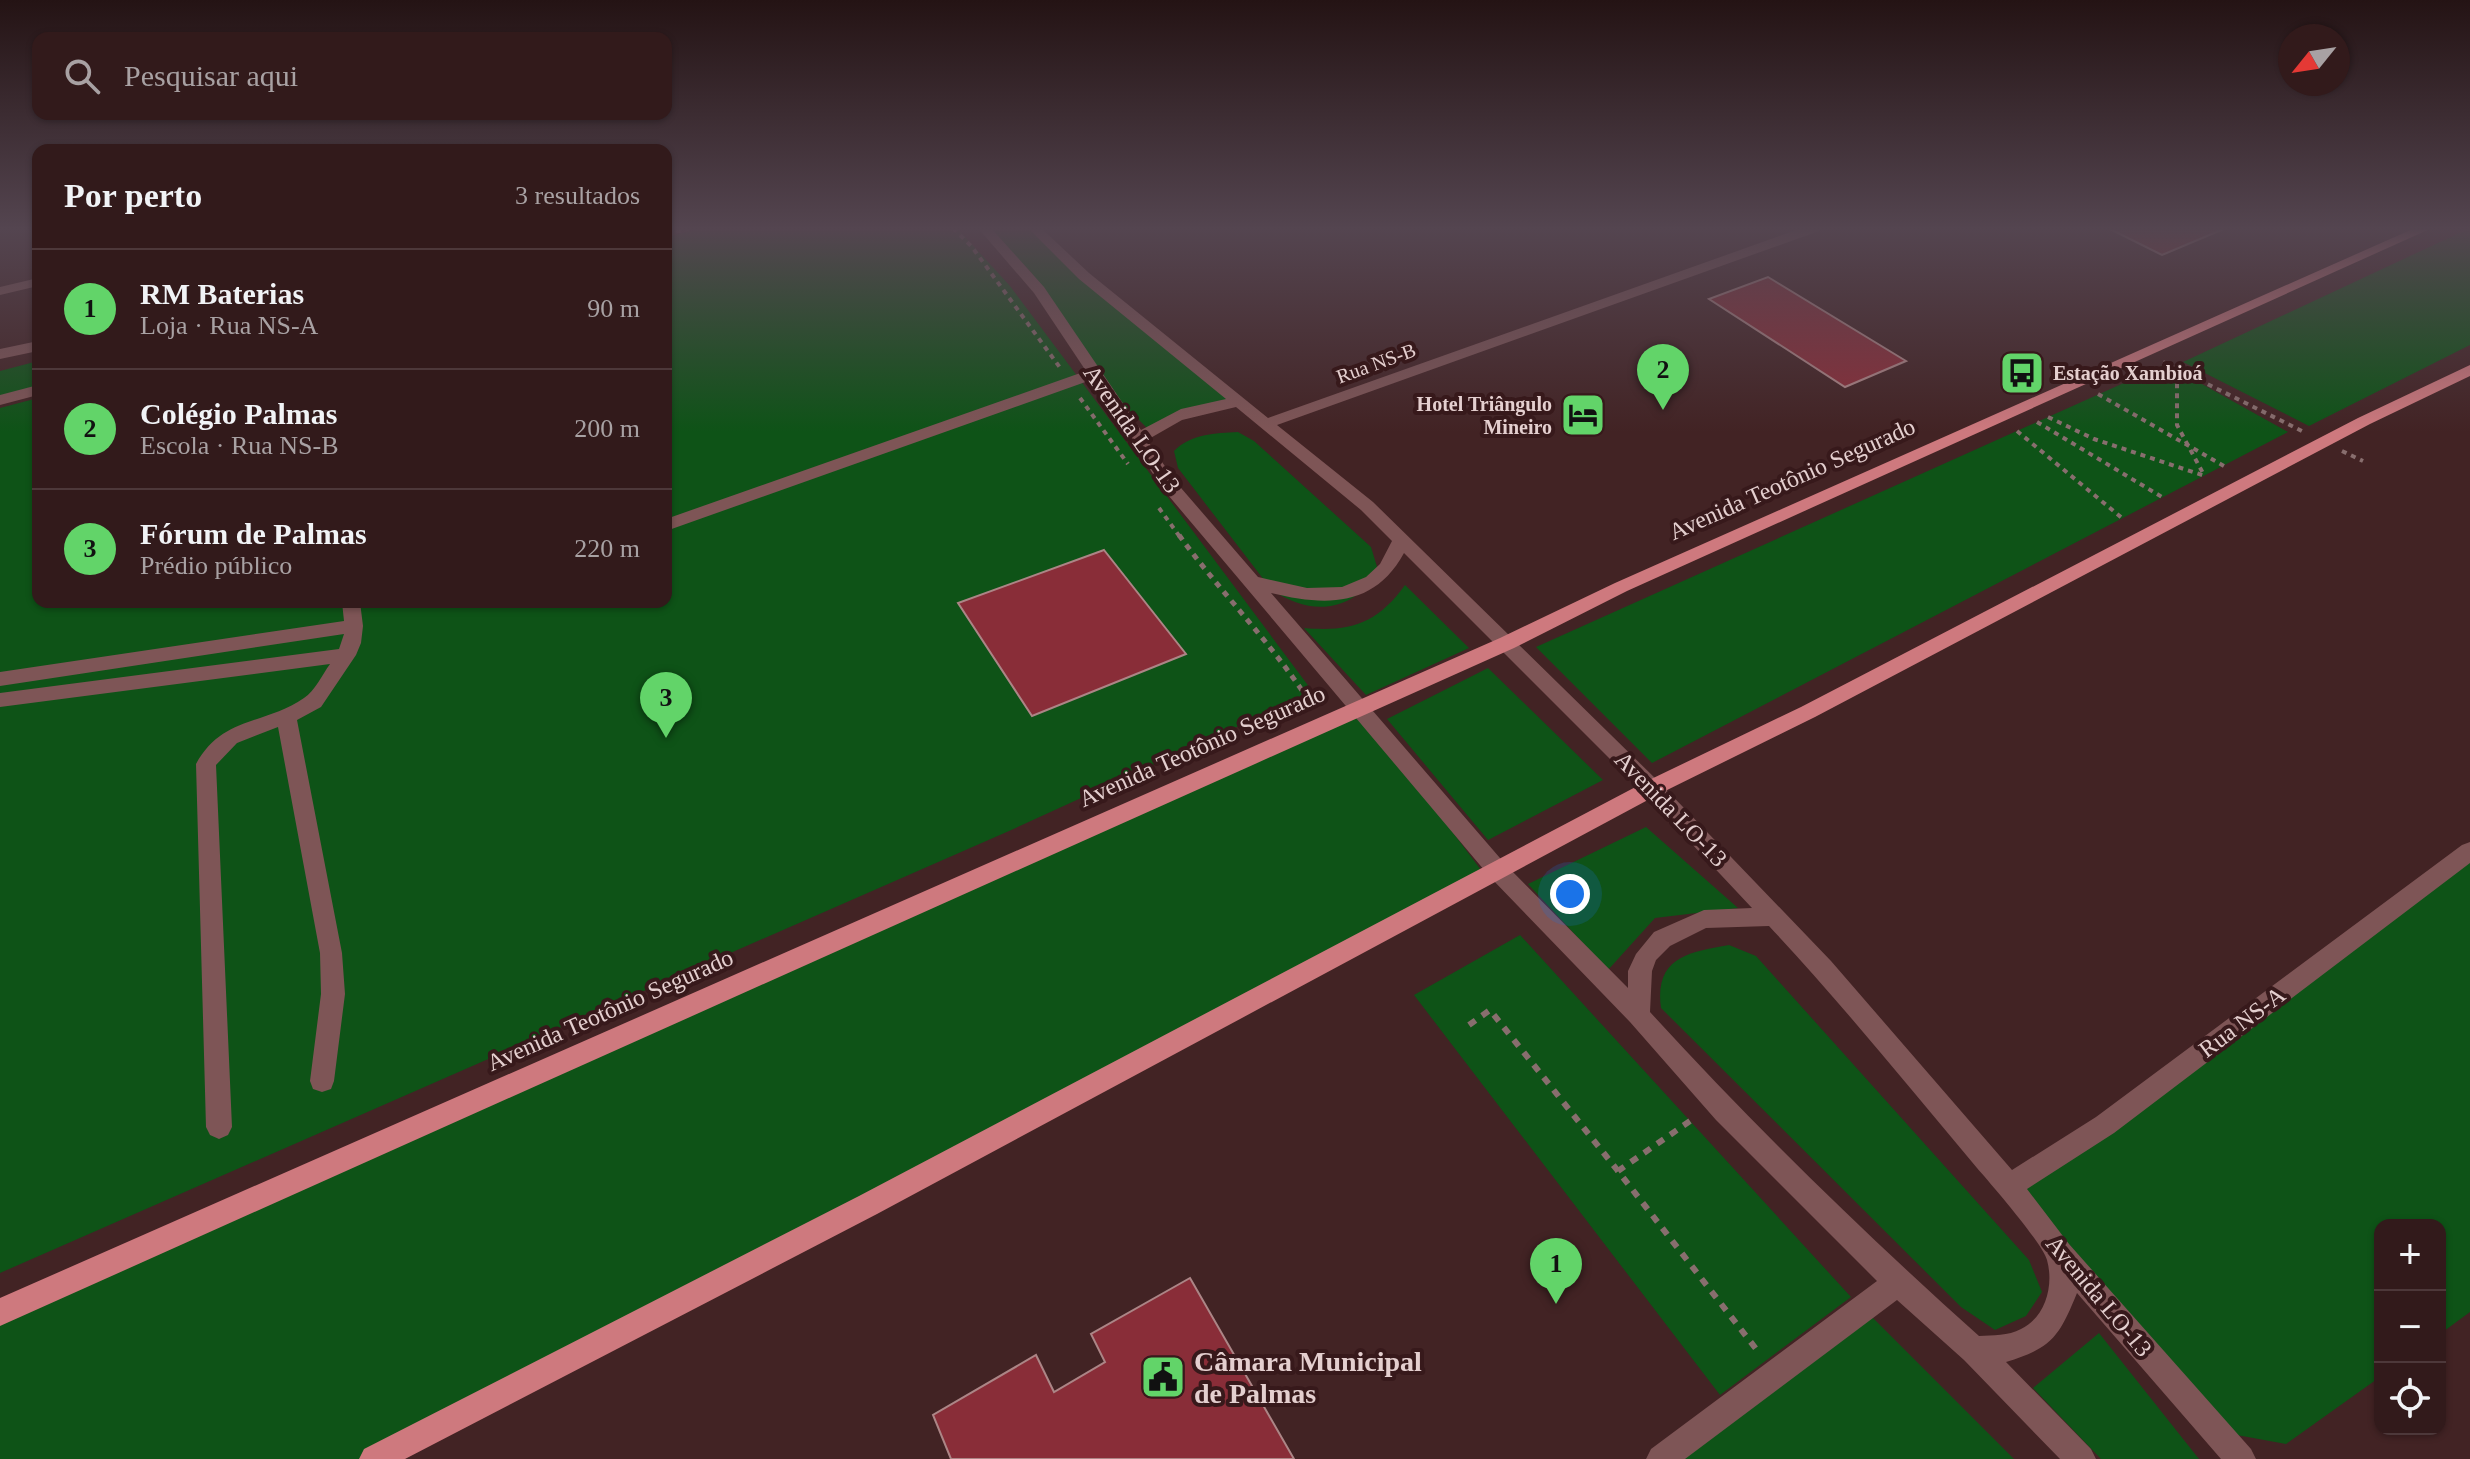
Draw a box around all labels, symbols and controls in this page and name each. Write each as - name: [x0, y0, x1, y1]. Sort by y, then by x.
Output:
- north arrow: [2278, 24, 2350, 96]
- search box: [32, 32, 672, 120]
- icon: search: [60, 54, 104, 98]
- text: Pesquisar aqui: [124, 59, 298, 92]
- text: Por perto: [64, 177, 202, 214]
- text: 3 resultados: [515, 181, 640, 210]
- text: RM Baterias: [140, 277, 304, 310]
- text: 1: [84, 294, 97, 323]
- text: 90 m: [587, 294, 640, 323]
- text: Loja · Rua NS-A: [140, 311, 318, 340]
- street label: Rua NS-B: [1333, 339, 1419, 387]
- pin: 2: [1637, 344, 1689, 410]
- bus stop icon: Estação Xambioá: [1998, 349, 2046, 397]
- street label: Avenida LO-13: [1078, 360, 1186, 498]
- place label: Estação Xambioá: [2053, 362, 2202, 385]
- hotel icon: Hotel Triângulo Mineiro: [1559, 391, 1607, 439]
- place label: Hotel Triângulo Mineiro: [1417, 393, 1552, 438]
- text: Colégio Palmas: [140, 397, 337, 430]
- street label: Avenida Teotônio Segurado: [1665, 413, 1919, 545]
- text: 2: [84, 414, 97, 443]
- text: 200 m: [574, 414, 640, 443]
- text: Escola · Rua NS-B: [140, 431, 339, 460]
- text: Fórum de Palmas: [140, 517, 367, 550]
- text: 3: [84, 534, 97, 563]
- text: 220 m: [574, 534, 640, 563]
- text: Prédio público: [140, 551, 292, 580]
- pin: 3: [640, 672, 692, 738]
- street label: Avenida Teotônio Segurado: [1075, 680, 1329, 812]
- street label: Avenida LO-13: [1610, 746, 1732, 872]
- your location: [1550, 874, 1590, 914]
- street label: Avenida Teotônio Segurado: [483, 944, 737, 1076]
- street label: Rua NS-A: [2194, 981, 2291, 1063]
- map controls: [2374, 1219, 2446, 1435]
- button: +: [2374, 1219, 2446, 1291]
- street label: Avenida LO-13: [2041, 1230, 2157, 1362]
- pin: 1: [1530, 1238, 1582, 1304]
- button: −: [2374, 1291, 2446, 1363]
- place label: Câmara Municipal de Palmas: [1194, 1346, 1422, 1409]
- public building icon: Câmara Municipal de Palmas: [1139, 1353, 1187, 1401]
- button: locate: [2374, 1363, 2446, 1435]

